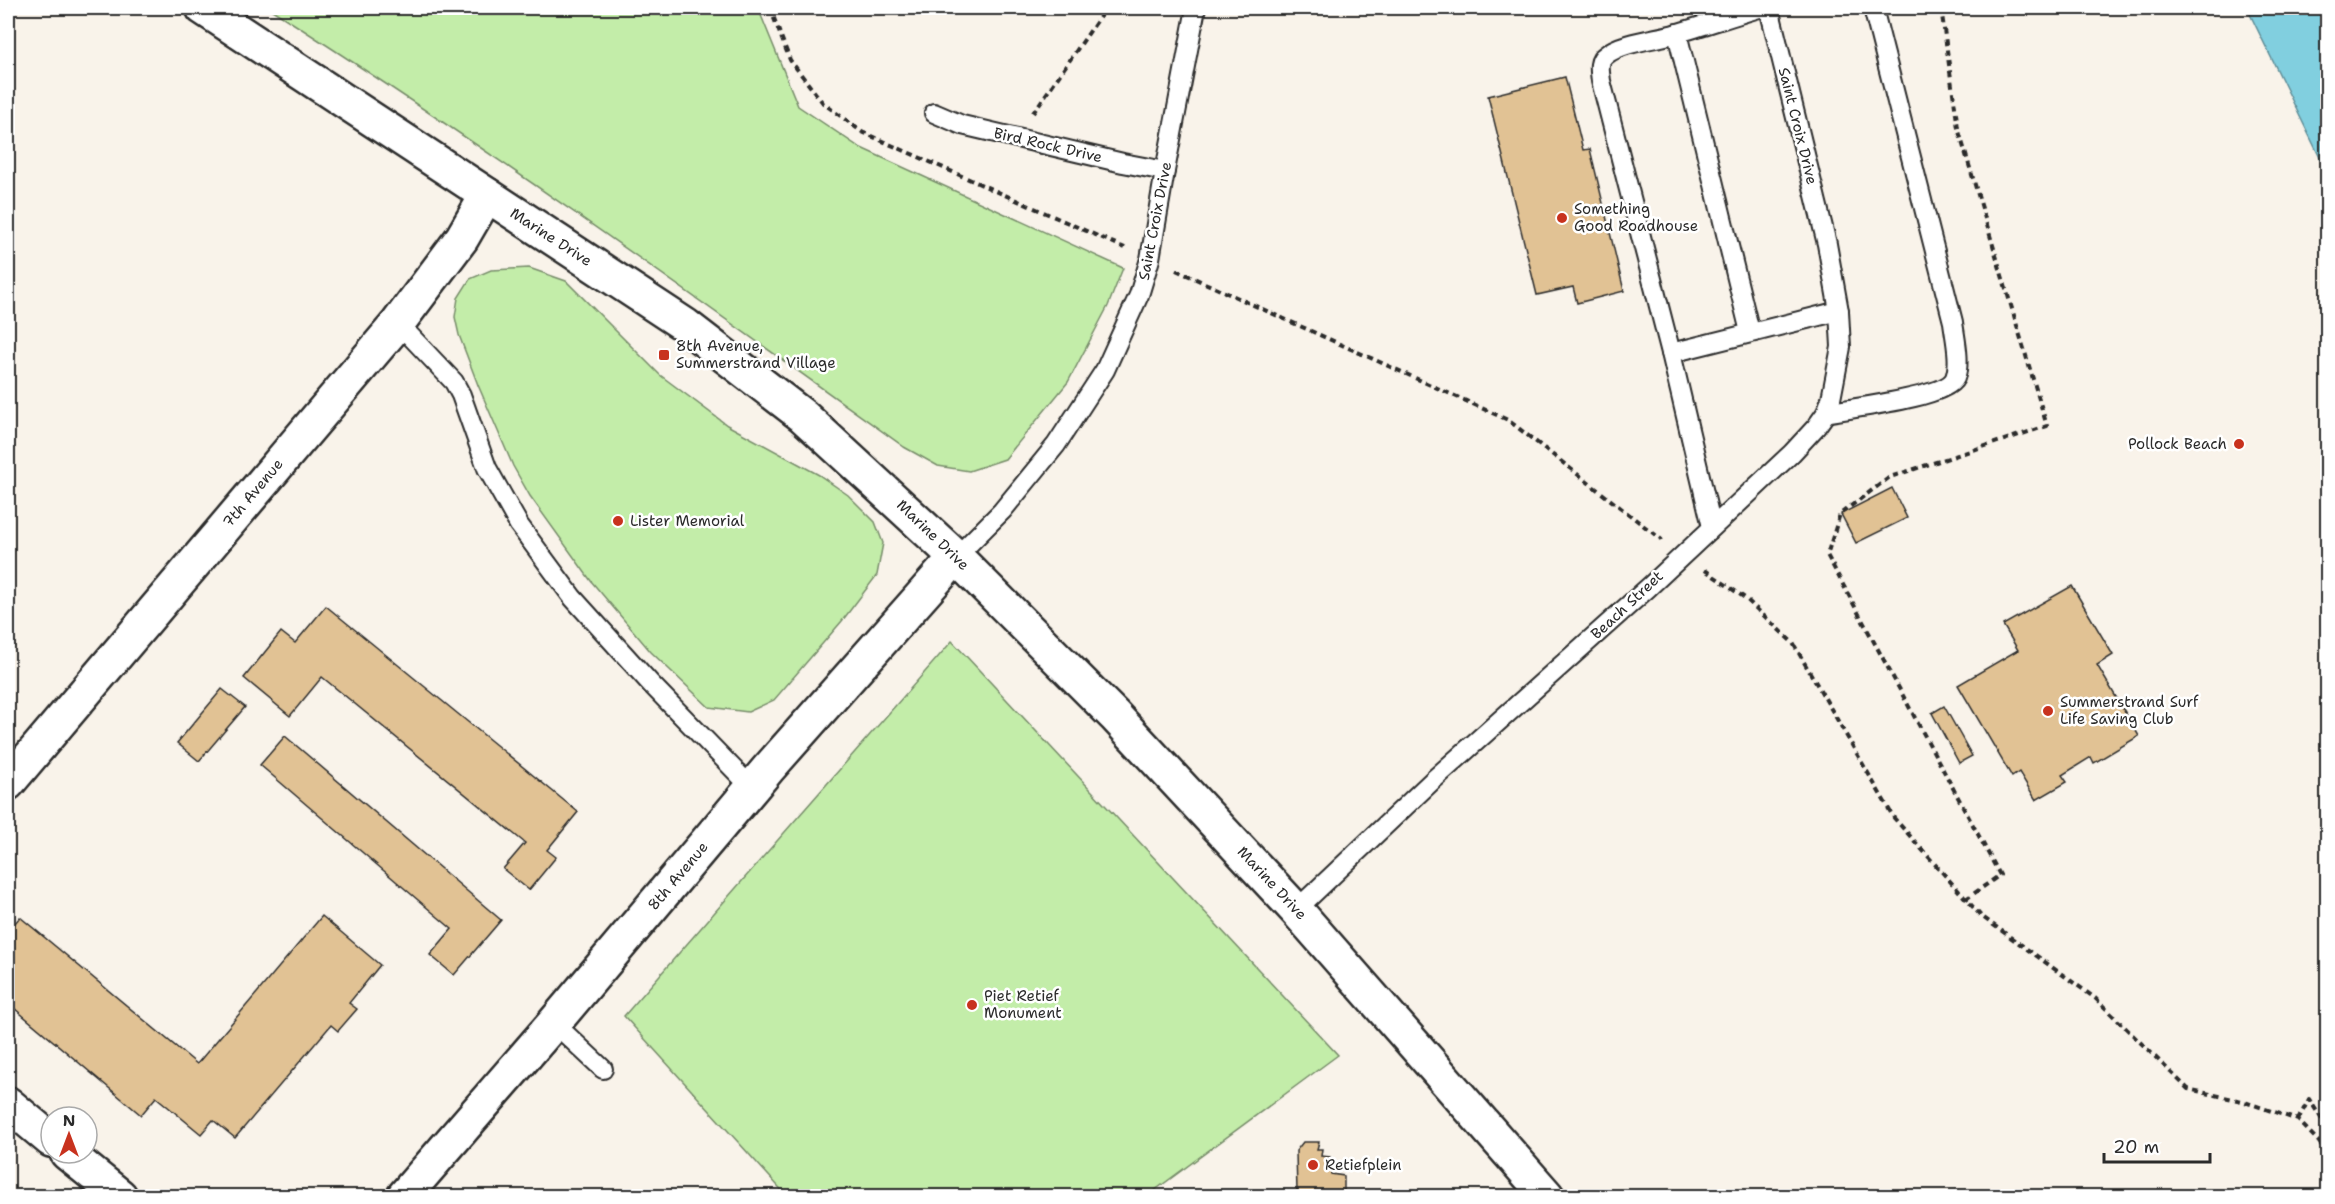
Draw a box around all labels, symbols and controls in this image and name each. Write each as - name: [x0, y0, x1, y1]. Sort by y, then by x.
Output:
- street label: Saint Croix Drive: [1774, 65, 1822, 187]
- street label: Bird Rock Drive: [992, 123, 1104, 167]
- street label: Saint Croix Drive: [1134, 160, 1176, 282]
- place label: Something Good Roadhouse: [1574, 199, 1698, 236]
- street label: Marine Drive: [506, 203, 596, 271]
- marker: Something Good Roadhouse: [1555, 211, 1569, 225]
- place label: 8th Avenue, Summerstrand Village: [676, 336, 836, 373]
- marker: 8th Avenue, Summerstrand Village: [657, 348, 671, 362]
- place label: Pollock Beach: [2128, 434, 2227, 454]
- marker: Pollock Beach: [2232, 437, 2246, 451]
- street label: 7th Avenue: [218, 454, 288, 532]
- street label: Marine Drive: [892, 495, 974, 575]
- place label: Lister Memorial: [630, 511, 745, 531]
- marker: Lister Memorial: [611, 514, 625, 528]
- street label: Beach Street: [1586, 566, 1668, 644]
- place label: Summerstrand Surf Life Saving Club: [2060, 692, 2199, 729]
- marker: Summerstrand Surf Life Saving Club: [2041, 704, 2055, 718]
- street label: 8th Avenue: [643, 837, 713, 915]
- street label: Marine Drive: [1233, 842, 1311, 924]
- place label: Piet Retief Monument: [984, 986, 1062, 1023]
- marker: Piet Retief Monument: [965, 998, 979, 1012]
- north arrow: [39, 1105, 99, 1165]
- text: N: [63, 1110, 75, 1131]
- scale bar: [2104, 1126, 2210, 1164]
- text: 20 m: [2113, 1135, 2159, 1159]
- place label: Retiefplein: [1325, 1155, 1402, 1175]
- marker: Retiefplein: [1306, 1158, 1320, 1172]

